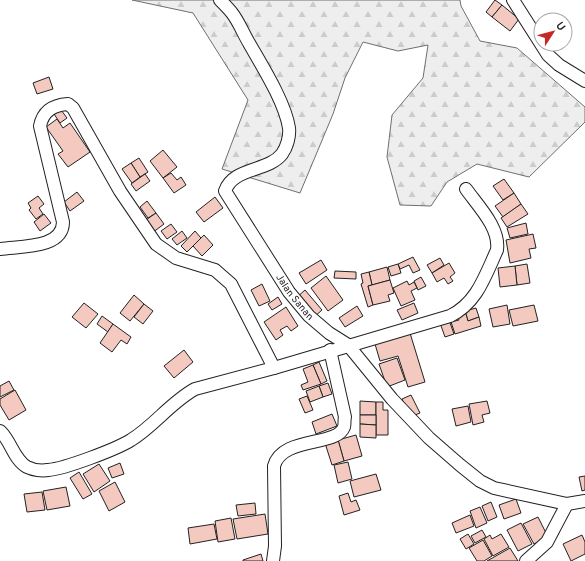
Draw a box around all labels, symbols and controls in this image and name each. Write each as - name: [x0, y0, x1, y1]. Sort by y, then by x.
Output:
- north arrow: [533, 12, 573, 52]
- text: U: [552, 19, 568, 34]
- street label: Jalan Sanan: [273, 272, 316, 323]

